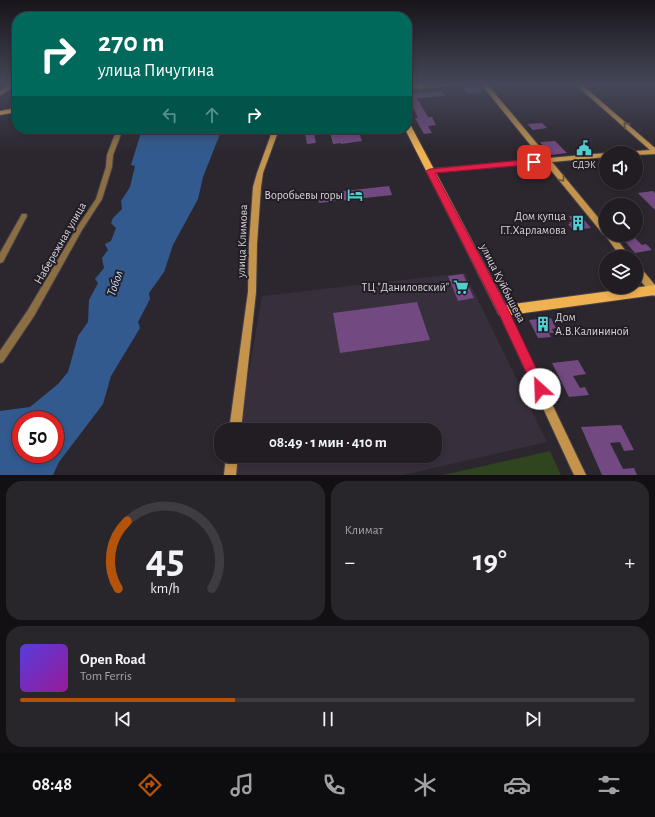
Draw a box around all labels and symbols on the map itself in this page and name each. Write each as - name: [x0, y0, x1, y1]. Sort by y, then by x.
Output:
- one-way arrow: [623, 123, 630, 130]
- public building icon: СДЭК: [575, 139, 593, 157]
- pin: [517, 145, 551, 179]
- place label: СДЭК: [572, 160, 596, 170]
- one-way arrow: [558, 174, 565, 182]
- hotel icon: Воробьевы горы: [346, 186, 364, 204]
- place label: Воробьевы горы: [264, 189, 343, 201]
- street label: Набережная улица: [32, 200, 89, 287]
- street label: улица Климова: [235, 204, 250, 279]
- place label: Дом купца Г.Т.Харламова: [500, 210, 567, 236]
- building icon: Дом купца Г.Т.Харламова: [569, 214, 587, 232]
- street label: улица Куйбышева: [477, 241, 528, 325]
- water label: Тобол: [105, 269, 126, 298]
- supermarket icon: ТЦ "Даниловский": [452, 278, 470, 296]
- place label: ТЦ "Даниловский": [362, 281, 449, 293]
- place label: Дом А.В.Калининой: [555, 311, 629, 337]
- building icon: Дом А.В.Калининой: [534, 315, 552, 333]
- position arrow: [519, 368, 561, 410]
- speed limit sign: 50: [12, 411, 64, 463]

